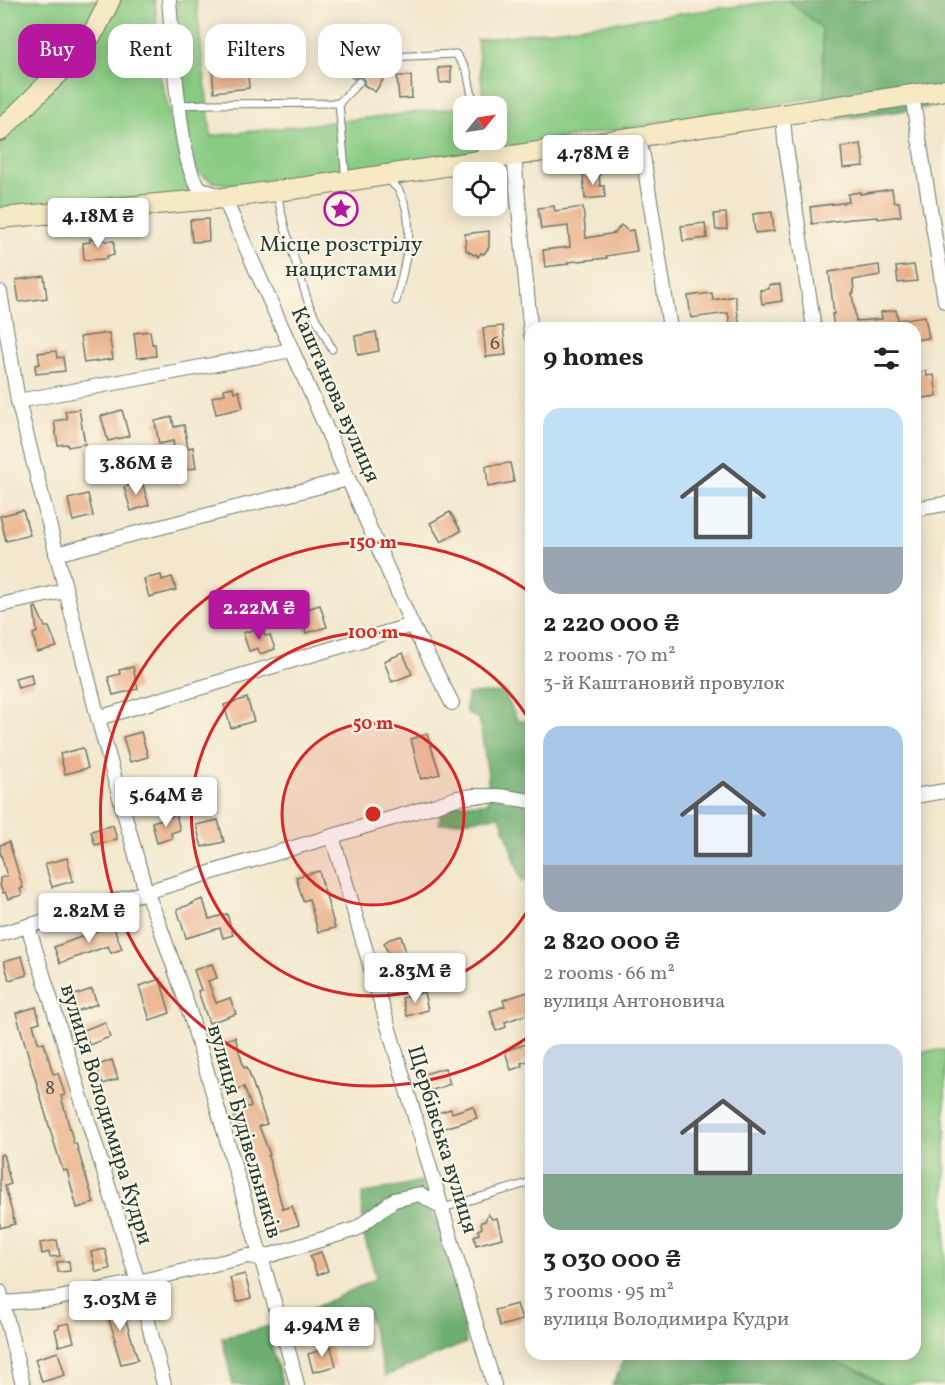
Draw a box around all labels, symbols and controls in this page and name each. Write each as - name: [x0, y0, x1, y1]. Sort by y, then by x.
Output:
- chip: Buy: [18, 24, 96, 78]
- chip: Rent: [108, 24, 193, 78]
- chip: Filters: [205, 24, 306, 78]
- chip: New: [318, 24, 402, 78]
- north arrow: [453, 96, 507, 150]
- map controls: [453, 96, 507, 216]
- pin: 4.78M ₴: [538, 135, 648, 186]
- text: 4.78M ₴: [556, 140, 630, 168]
- button: locate: [453, 162, 507, 216]
- place icon: Місце розстрілу нацистами: [323, 191, 359, 227]
- pin: 4.18M ₴: [43, 198, 153, 249]
- text: 4.18M ₴: [62, 203, 134, 231]
- place label: Місце розстрілу нацистами: [259, 230, 423, 286]
- street label: Каштанова вулиця: [282, 302, 387, 488]
- house number: 6: [490, 330, 500, 358]
- text: 9 homes: [543, 340, 644, 376]
- icon: filters: [870, 342, 903, 375]
- pin: 3.86M ₴: [81, 445, 191, 496]
- icon: home: [669, 447, 777, 555]
- text: 3.86M ₴: [99, 450, 173, 478]
- text: 150 m: [349, 531, 397, 556]
- pin: 2.22M ₴: [204, 590, 314, 641]
- text: 2.22M ₴: [223, 595, 295, 623]
- text: 2 220 000 ₴: [543, 606, 680, 642]
- text: 100 m: [348, 621, 398, 646]
- text: 2 rooms · 70 m²: [543, 642, 676, 670]
- text: 3-й Каштановий провулок: [543, 670, 785, 698]
- text: 50 m: [353, 712, 393, 737]
- icon: home: [669, 765, 777, 873]
- pin: 5.64M ₴: [111, 777, 221, 828]
- text: 5.64M ₴: [129, 782, 203, 810]
- centre of rings: [363, 804, 383, 824]
- pin: 2.82M ₴: [34, 893, 144, 944]
- text: 2.82M ₴: [52, 898, 126, 926]
- text: 2 820 000 ₴: [543, 924, 680, 960]
- pin: 2.83M ₴: [360, 953, 470, 1004]
- text: 2.83M ₴: [378, 958, 452, 986]
- text: 2 rooms · 66 m²: [543, 960, 675, 988]
- street label: вулиця Володимира Кудри: [51, 981, 160, 1249]
- text: вулиця Антоновича: [543, 988, 725, 1016]
- street label: вулиця Будівельників: [198, 1021, 289, 1242]
- street label: Щербівська вулиця: [398, 1042, 485, 1238]
- house number: 8: [45, 1075, 55, 1103]
- icon: home: [669, 1083, 777, 1191]
- text: 3 030 000 ₴: [543, 1242, 681, 1278]
- text: 3 rooms · 95 m²: [543, 1278, 674, 1306]
- pin: 3.03M ₴: [65, 1281, 175, 1332]
- text: 3.03M ₴: [83, 1286, 157, 1314]
- text: вулиця Володимира Кудри: [543, 1306, 789, 1334]
- pin: 4.94M ₴: [267, 1307, 377, 1358]
- text: 4.94M ₴: [284, 1312, 360, 1340]

